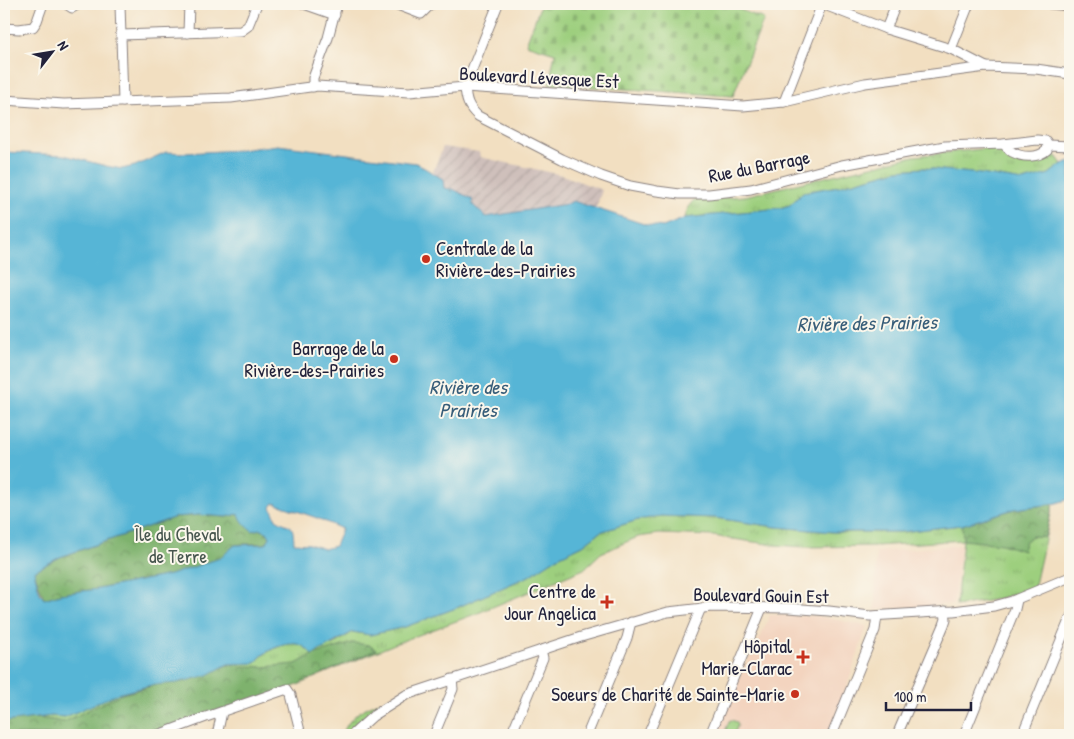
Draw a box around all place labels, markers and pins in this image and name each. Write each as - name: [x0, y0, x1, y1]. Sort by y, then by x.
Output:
- place label: Centrale de la Rivière-des-Prairies: [436, 235, 575, 283]
- marker: Centrale de la Rivière-des-Prairies: [420, 253, 432, 265]
- place label: Barrage de la Rivière-des-Prairies: [245, 335, 385, 383]
- marker: Barrage de la Rivière-des-Prairies: [388, 353, 400, 365]
- place label: Centre de Jour Angelica: [504, 578, 597, 626]
- marker: Centre de Jour Angelica: [600, 595, 614, 609]
- place label: Hôpital Marie-Clarac: [701, 633, 793, 681]
- marker: Hôpital Marie-Clarac: [796, 650, 810, 664]
- place label: Soeurs de Charité de Sainte-Marie: [551, 681, 785, 707]
- marker: Soeurs de Charité de Sainte-Marie: [789, 688, 801, 700]

